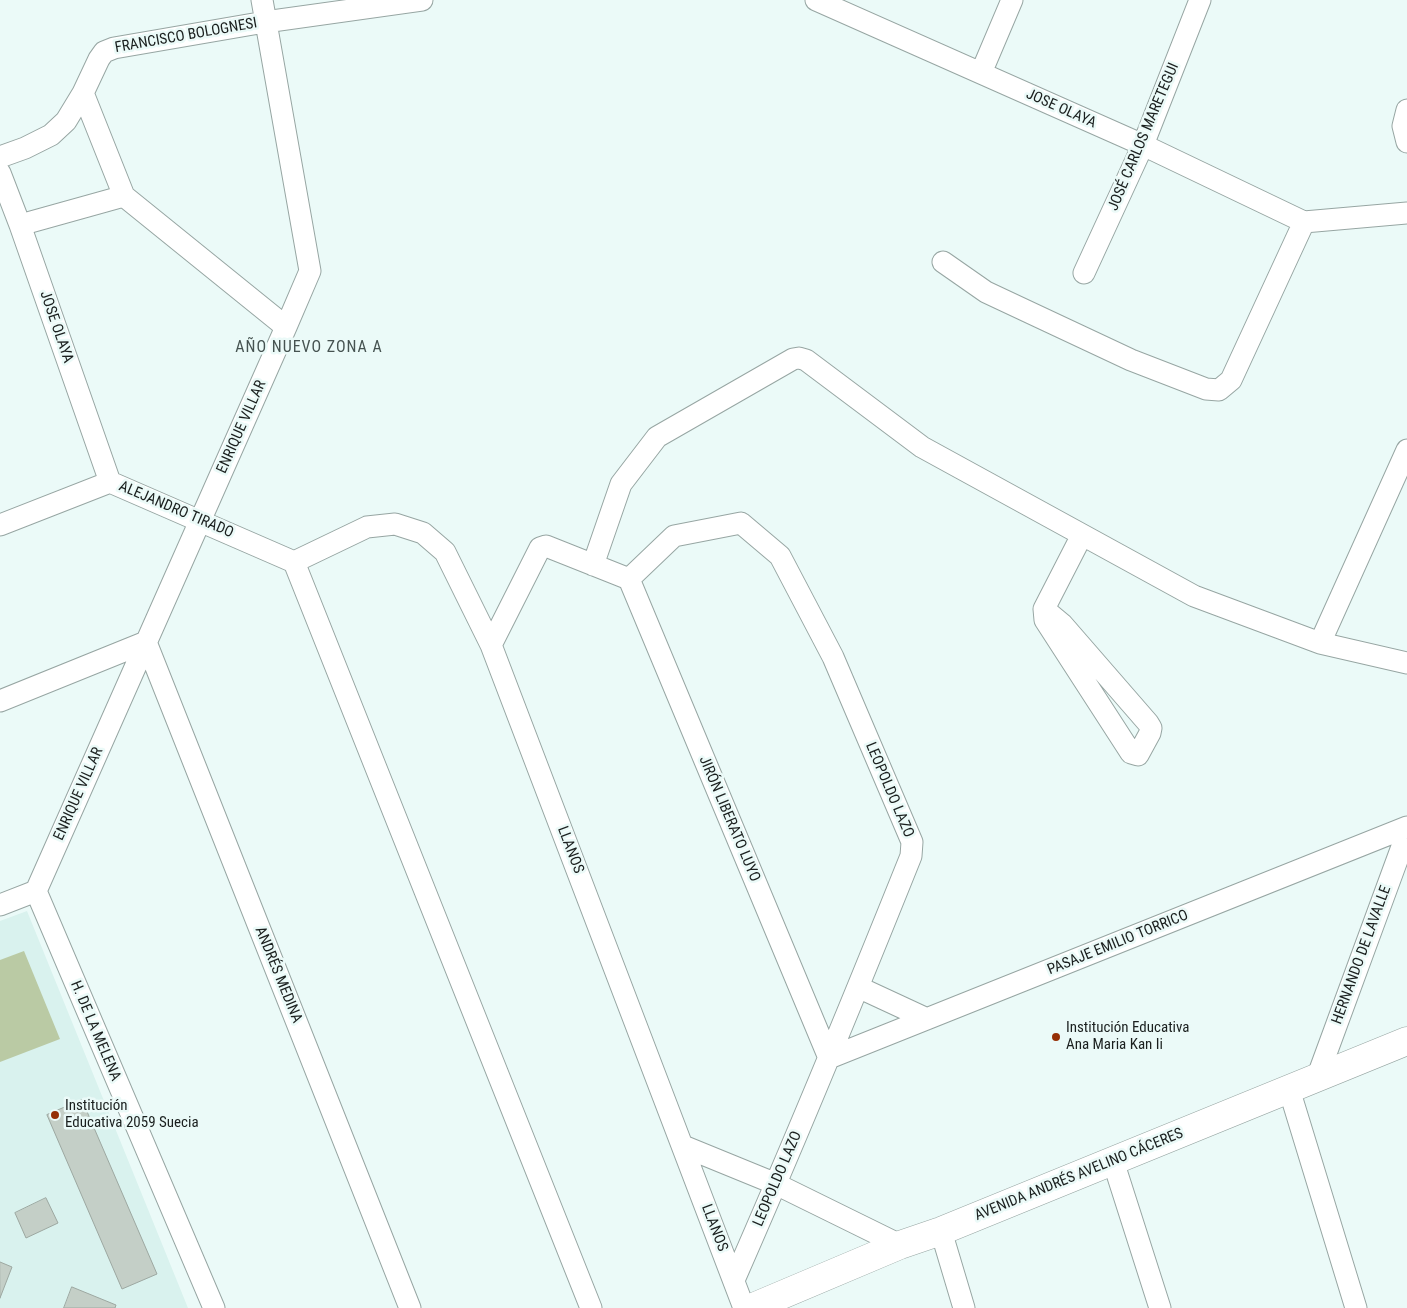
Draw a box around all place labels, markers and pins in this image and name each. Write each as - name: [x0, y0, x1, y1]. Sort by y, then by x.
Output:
- place label: Institución Educativa Ana Maria Kan Ii: [1066, 1019, 1190, 1054]
- marker: Institución Educativa Ana Maria Kan Ii: [1050, 1031, 1062, 1043]
- place label: Institución Educativa 2059 Suecia: [65, 1097, 199, 1132]
- marker: Institución Educativa 2059 Suecia: [49, 1109, 61, 1121]

